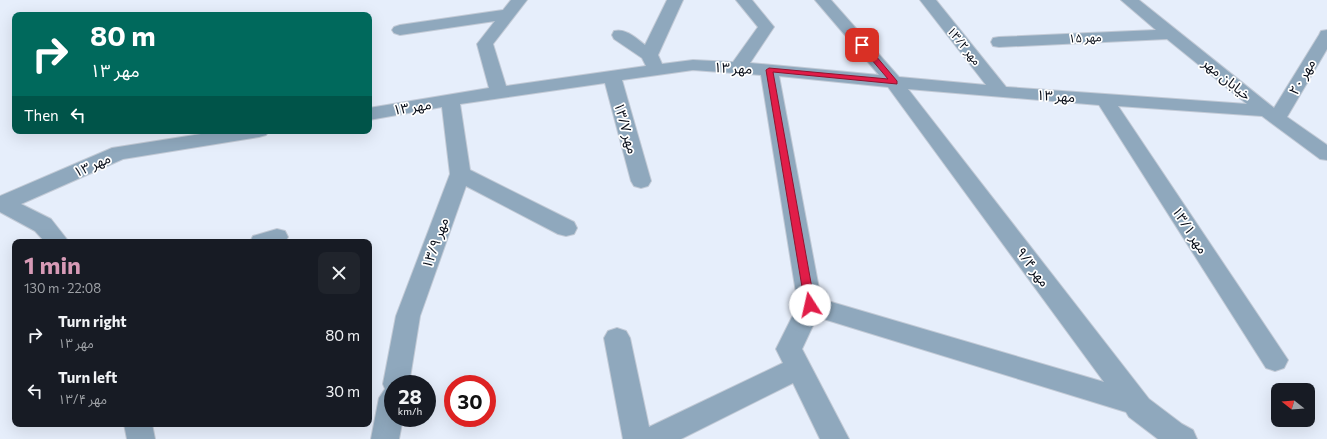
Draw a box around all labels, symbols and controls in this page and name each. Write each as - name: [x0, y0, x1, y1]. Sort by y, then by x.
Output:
- text: 80 m: [90, 18, 156, 52]
- street label: مهر ۱۳/۲: [944, 23, 984, 68]
- icon: right: [24, 28, 76, 80]
- pin: [845, 28, 879, 62]
- street label: مهر ۱۵: [1068, 29, 1102, 46]
- icon: arrive: [851, 34, 873, 56]
- street label: خیابان مهر: [1198, 53, 1255, 104]
- street label: مهر ۲۰: [1285, 56, 1319, 98]
- street label: مهر ۱۳: [713, 58, 753, 78]
- text: مهر ۱۳: [90, 59, 140, 81]
- street label: مهر ۱۳: [1036, 86, 1076, 106]
- street label: مهر ۱۳: [391, 95, 433, 119]
- street label: مهر ۱۳/۷: [610, 100, 642, 156]
- icon: left: [67, 104, 89, 126]
- text: Then: [24, 106, 59, 124]
- street label: مهر ۱۳: [71, 149, 113, 181]
- street label: مهر ۱۳/۱: [1168, 203, 1212, 257]
- street label: مهر ۱۳/۹: [417, 215, 453, 271]
- street label: مهر ۹/۴: [1012, 244, 1054, 290]
- text: 1 min: [24, 250, 81, 279]
- button: close: [318, 252, 360, 294]
- text: 130 m · 22:08: [24, 280, 101, 296]
- position arrow: [789, 284, 831, 326]
- text: Turn right: [58, 312, 127, 330]
- icon: right: [24, 324, 46, 346]
- text: 80 m: [325, 326, 360, 344]
- text: مهر ۱۳: [58, 335, 94, 351]
- text: Turn left: [58, 368, 117, 386]
- speed limit sign: 30: [444, 375, 496, 427]
- icon: left: [24, 380, 46, 402]
- text: 30 m: [326, 382, 360, 400]
- north arrow: [1271, 383, 1315, 427]
- map controls: [1271, 383, 1315, 427]
- text: 28: [398, 384, 422, 408]
- text: مهر ۱۳/۴: [58, 391, 107, 407]
- text: km/h: [398, 405, 422, 417]

